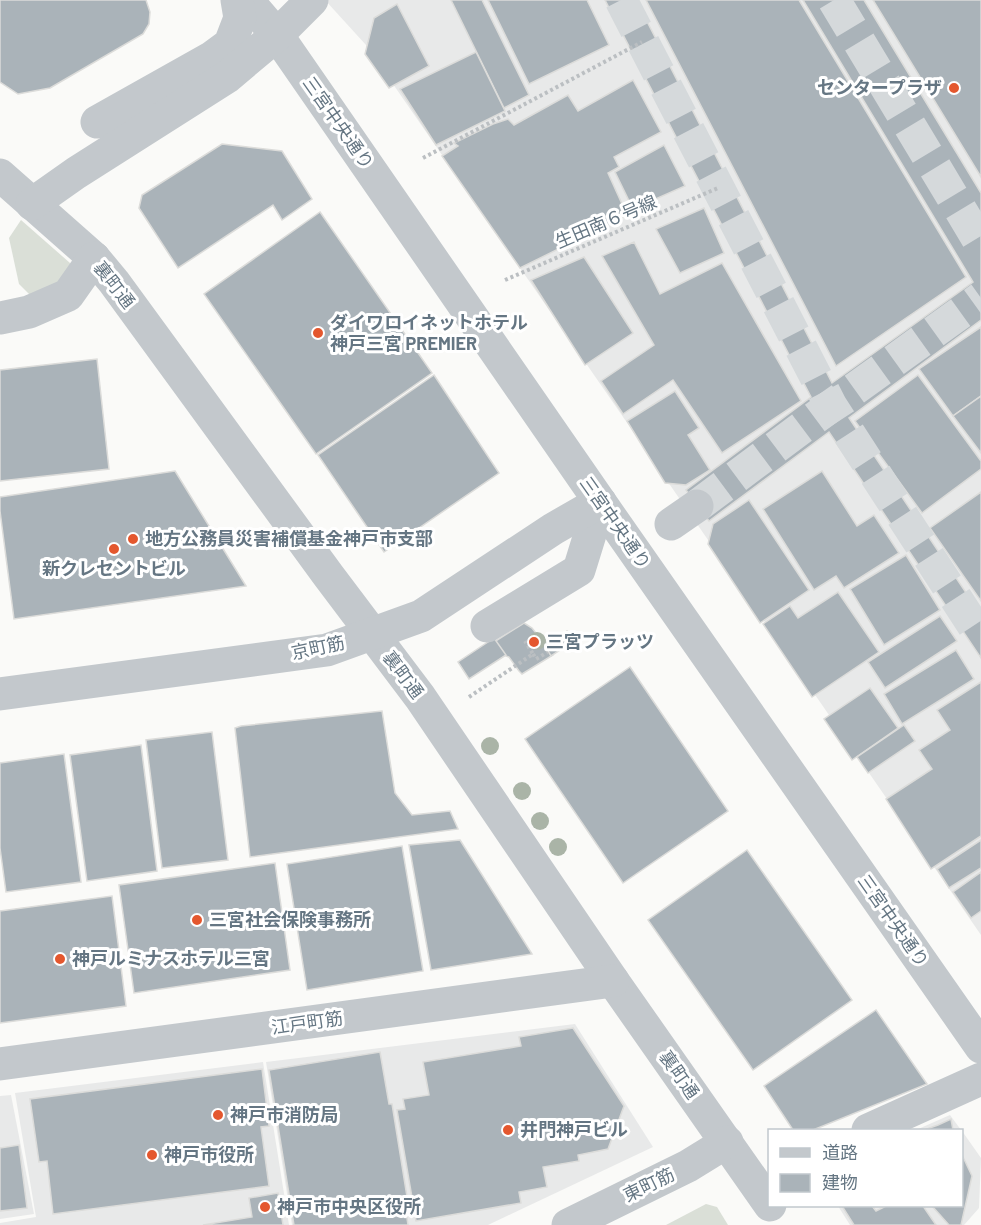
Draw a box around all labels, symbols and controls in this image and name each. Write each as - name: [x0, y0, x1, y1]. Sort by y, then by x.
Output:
- street label: 三宮中央通り: [299, 72, 379, 173]
- place label: センタープラザ: [817, 76, 942, 98]
- marker: センタープラザ: [947, 81, 961, 95]
- street label: 生田南６号線: [552, 190, 660, 252]
- street label: 裏町通: [89, 256, 140, 312]
- place label: ダイワロイネットホテル 神戸三宮 PREMIER: [330, 311, 528, 354]
- marker: ダイワロイネットホテル 神戸三宮 PREMIER: [311, 326, 325, 340]
- street label: 三宮中央通り: [576, 472, 656, 573]
- place label: 地方公務員災害補償基金神戸市支部: [145, 527, 433, 549]
- marker: 地方公務員災害補償基金神戸市支部: [126, 532, 140, 546]
- marker: 新クレセントビル: [107, 542, 121, 556]
- place label: 新クレセントビル: [42, 557, 186, 579]
- place label: 三宮プラッツ: [546, 630, 654, 652]
- street label: 京町筋: [289, 631, 346, 663]
- marker: 三宮プラッツ: [527, 635, 541, 649]
- street label: 裏町通: [379, 646, 429, 703]
- street label: 三宮中央通り: [854, 870, 934, 971]
- place label: 三宮社会保険事務所: [209, 908, 371, 930]
- marker: 三宮社会保険事務所: [190, 913, 204, 927]
- place label: 神戸ルミナスホテル三宮: [72, 947, 270, 969]
- marker: 神戸ルミナスホテル三宮: [53, 952, 67, 966]
- street label: 江戸町筋: [270, 1006, 344, 1038]
- street label: 裏町通: [655, 1046, 704, 1103]
- place label: 神戸市消防局: [230, 1103, 338, 1125]
- marker: 神戸市消防局: [211, 1108, 225, 1122]
- place label: 井門神戸ビル: [520, 1118, 628, 1140]
- marker: 井門神戸ビル: [501, 1123, 515, 1137]
- legend: [768, 1129, 963, 1207]
- text: 道路: [822, 1141, 858, 1163]
- place label: 神戸市役所: [164, 1143, 254, 1165]
- marker: 神戸市役所: [145, 1148, 159, 1162]
- street label: 東町筋: [619, 1162, 678, 1206]
- text: 建物: [822, 1171, 858, 1193]
- place label: 神戸市中央区役所: [277, 1195, 421, 1217]
- marker: 神戸市中央区役所: [258, 1200, 272, 1214]

